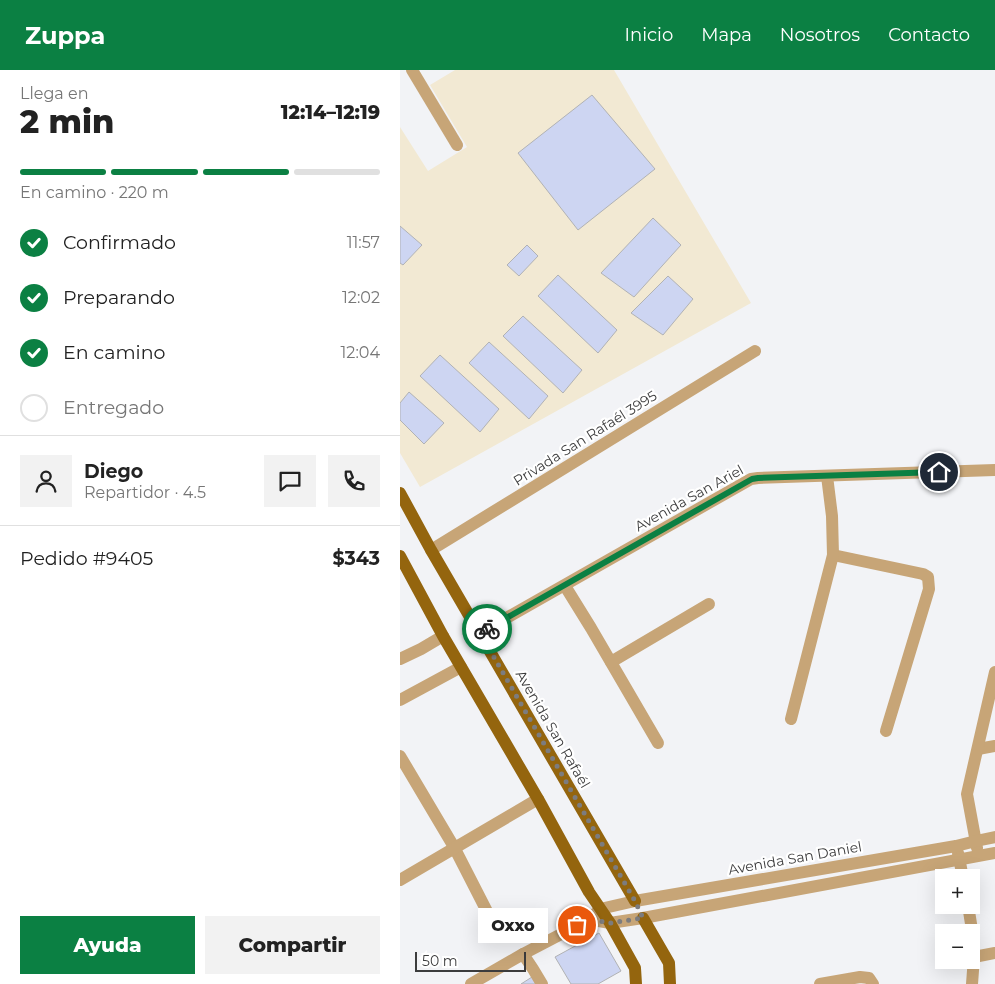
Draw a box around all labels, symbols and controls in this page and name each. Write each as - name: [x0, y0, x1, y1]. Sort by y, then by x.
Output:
- text: Zuppa: [25, 21, 105, 50]
- text: Inicio: [625, 24, 673, 46]
- text: Mapa: [701, 24, 752, 46]
- text: Nosotros: [780, 24, 860, 46]
- text: Contacto: [888, 24, 970, 46]
- text: Llega en: [20, 84, 88, 103]
- text: 12:14–12:19: [281, 101, 380, 124]
- text: 2 min: [20, 102, 114, 141]
- text: En camino · 220 m: [20, 183, 169, 202]
- icon: check: [20, 229, 48, 257]
- text: Confirmado: [63, 231, 176, 254]
- text: 11:57: [347, 233, 380, 252]
- icon: check: [20, 284, 48, 312]
- text: Preparando: [63, 286, 175, 309]
- text: 12:02: [342, 288, 380, 307]
- icon: check: [20, 339, 48, 367]
- text: En camino: [63, 341, 165, 364]
- text: 12:04: [341, 343, 380, 362]
- street label: Privada San Rafaél 3995: [510, 386, 660, 490]
- text: Entregado: [63, 396, 164, 419]
- pin: [918, 451, 960, 493]
- button: person: [20, 455, 72, 507]
- button: chat: [264, 455, 316, 507]
- button: phone: [328, 455, 380, 507]
- icon: home: [925, 458, 953, 486]
- text: Diego: [84, 460, 143, 483]
- street label: Avenida San Ariel: [631, 461, 747, 535]
- text: Repartidor · 4.5: [84, 483, 206, 502]
- text: Pedido #9405: [20, 547, 153, 570]
- text: $343: [332, 547, 380, 570]
- courier: [462, 604, 512, 654]
- icon: bike: [473, 615, 501, 643]
- street label: Avenida San Rafaél: [512, 667, 594, 791]
- street label: Avenida San Daniel: [727, 837, 863, 879]
- map controls: [935, 869, 980, 969]
- button: +: [935, 869, 980, 914]
- pin: [556, 904, 598, 946]
- callout: Oxxo: [477, 908, 547, 942]
- icon: bag: [563, 911, 591, 939]
- button: Ayuda: [20, 916, 195, 974]
- button: Compartir: [205, 916, 380, 974]
- text: Oxxo: [491, 916, 535, 935]
- button: −: [935, 924, 980, 969]
- scale bar: [415, 949, 526, 972]
- text: 50 m: [422, 952, 458, 970]

